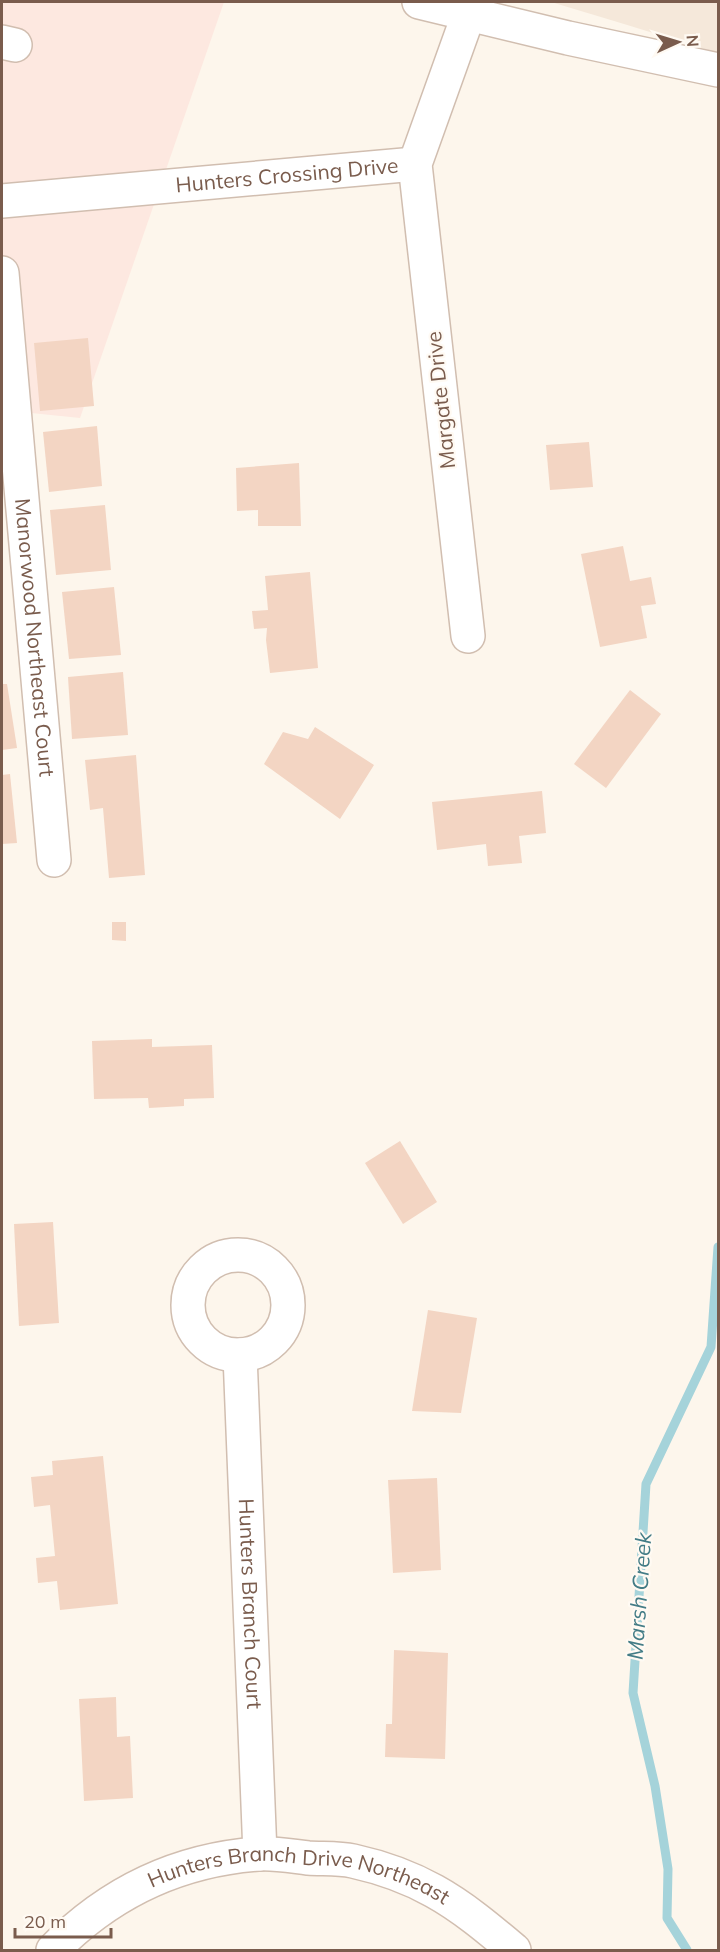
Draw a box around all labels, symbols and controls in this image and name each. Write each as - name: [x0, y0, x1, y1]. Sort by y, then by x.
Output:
- north arrow: [648, 12, 708, 72]
- text: N: [683, 34, 703, 48]
- street label: Hunters Crossing Drive: [174, 152, 399, 197]
- street label: Margate Drive: [420, 330, 460, 470]
- street label: Manorwood Northeast Court: [10, 497, 61, 778]
- street label: Hunters Branch Court: [234, 1498, 268, 1710]
- water label: Marsh Creek: [621, 1531, 657, 1661]
- street label: Hunters Branch Drive Northeast: [143, 1840, 455, 1909]
- scale bar: [15, 1901, 111, 1939]
- text: 20 m: [24, 1910, 66, 1933]

